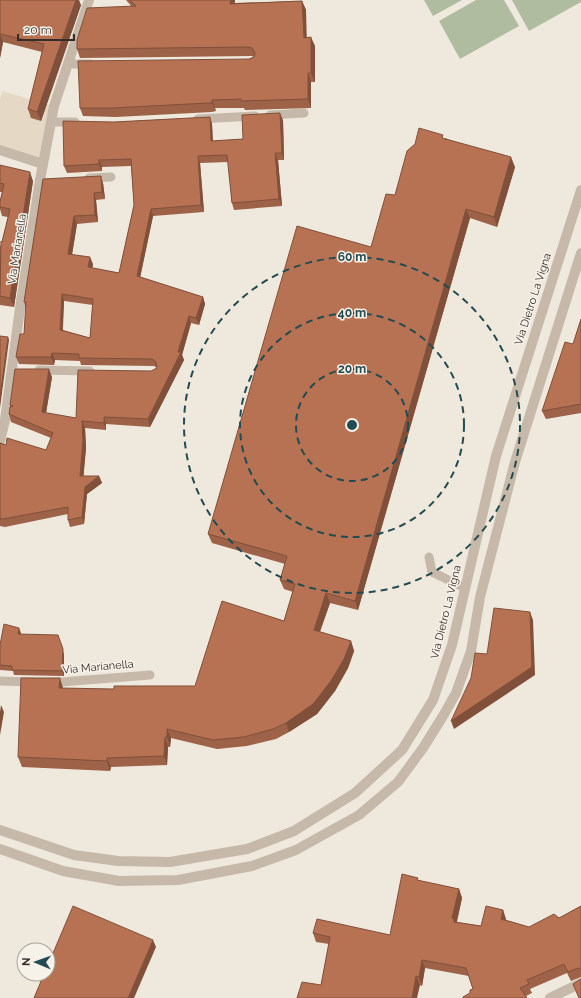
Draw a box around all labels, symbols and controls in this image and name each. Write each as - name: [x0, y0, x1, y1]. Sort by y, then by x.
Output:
- scale bar: [18, 16, 74, 42]
- text: 20 m: [24, 23, 52, 37]
- street label: Via Marianella: [5, 213, 29, 285]
- text: 60 m: [338, 250, 366, 264]
- street label: Via Dietro La Vigna: [512, 251, 554, 347]
- text: 40 m: [338, 306, 366, 320]
- text: 20 m: [338, 362, 366, 376]
- centre of rings: [345, 418, 359, 432]
- street label: Via Dietro La Vigna: [428, 564, 464, 660]
- street label: Via Marianella: [62, 657, 134, 677]
- north arrow: [16, 942, 56, 982]
- text: N: [20, 957, 33, 966]

